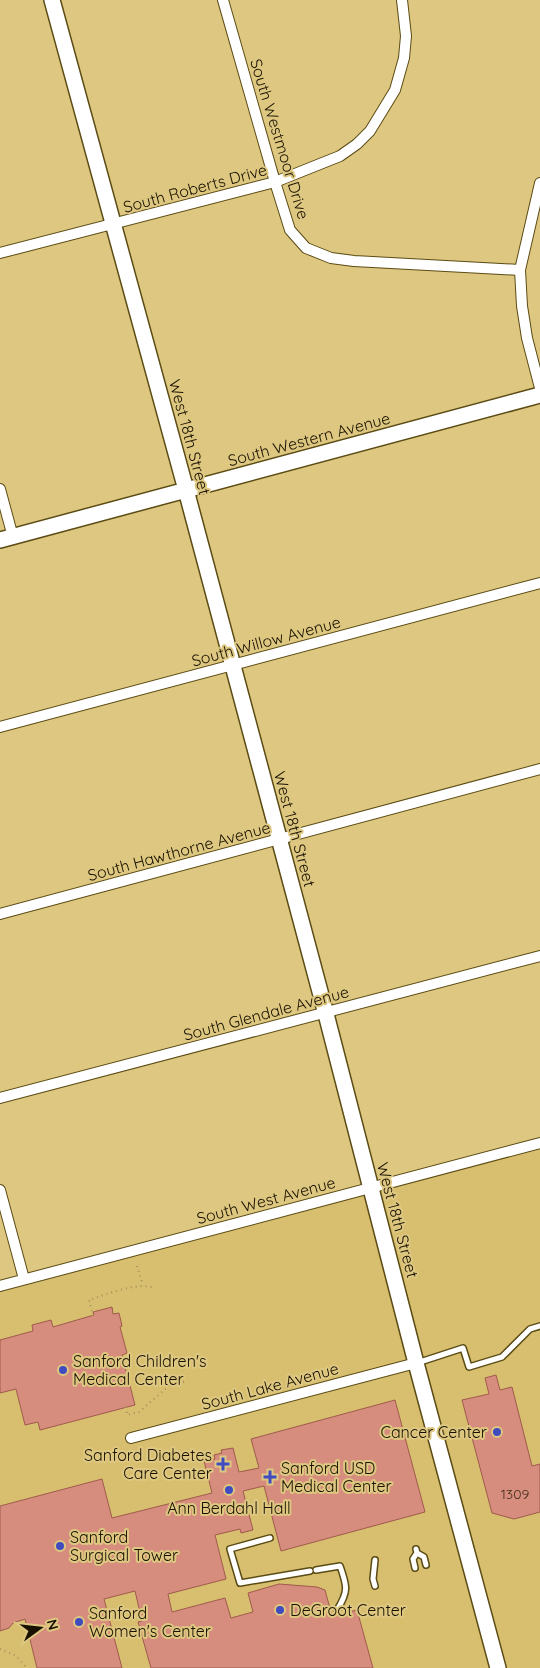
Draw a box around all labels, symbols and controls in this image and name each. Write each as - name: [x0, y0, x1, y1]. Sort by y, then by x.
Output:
- street label: South Westmoor Drive: [246, 56, 314, 222]
- street label: South Roberts Drive: [121, 159, 269, 217]
- street label: West 18th Street: [165, 377, 215, 497]
- street label: South Western Avenue: [226, 408, 392, 470]
- street label: South Willow Avenue: [189, 611, 343, 671]
- street label: West 18th Street: [270, 769, 320, 889]
- street label: South Hawthorne Avenue: [85, 817, 273, 885]
- street label: South Glendale Avenue: [181, 981, 351, 1045]
- street label: West 18th Street: [373, 1160, 423, 1280]
- street label: South West Avenue: [194, 1172, 338, 1228]
- place label: Sanford Children's Medical Center: [73, 1351, 207, 1389]
- street label: South Lake Avenue: [199, 1358, 341, 1414]
- marker: Sanford Children's Medical Center: [57, 1364, 69, 1376]
- place label: Cancer Center: [380, 1422, 487, 1442]
- marker: Cancer Center: [491, 1426, 503, 1438]
- place label: Sanford Diabetes Care Center: [84, 1445, 212, 1483]
- marker: Sanford Diabetes Care Center: [216, 1457, 230, 1471]
- place label: Sanford USD Medical Center: [281, 1458, 392, 1496]
- marker: Sanford USD Medical Center: [263, 1470, 277, 1484]
- marker: Ann Berdahl Hall: [223, 1484, 235, 1496]
- house number: 1309: [501, 1485, 530, 1503]
- place label: Ann Berdahl Hall: [167, 1498, 291, 1518]
- place label: Sanford Surgical Tower: [70, 1527, 178, 1565]
- marker: Sanford Surgical Tower: [54, 1540, 66, 1552]
- place label: DeGroot Center: [290, 1600, 406, 1620]
- north arrow: [15, 1603, 65, 1653]
- place label: Sanford Women's Center: [89, 1603, 211, 1641]
- marker: DeGroot Center: [274, 1604, 286, 1616]
- marker: Sanford Women's Center: [73, 1616, 85, 1628]
- text: N: [43, 1617, 63, 1632]

